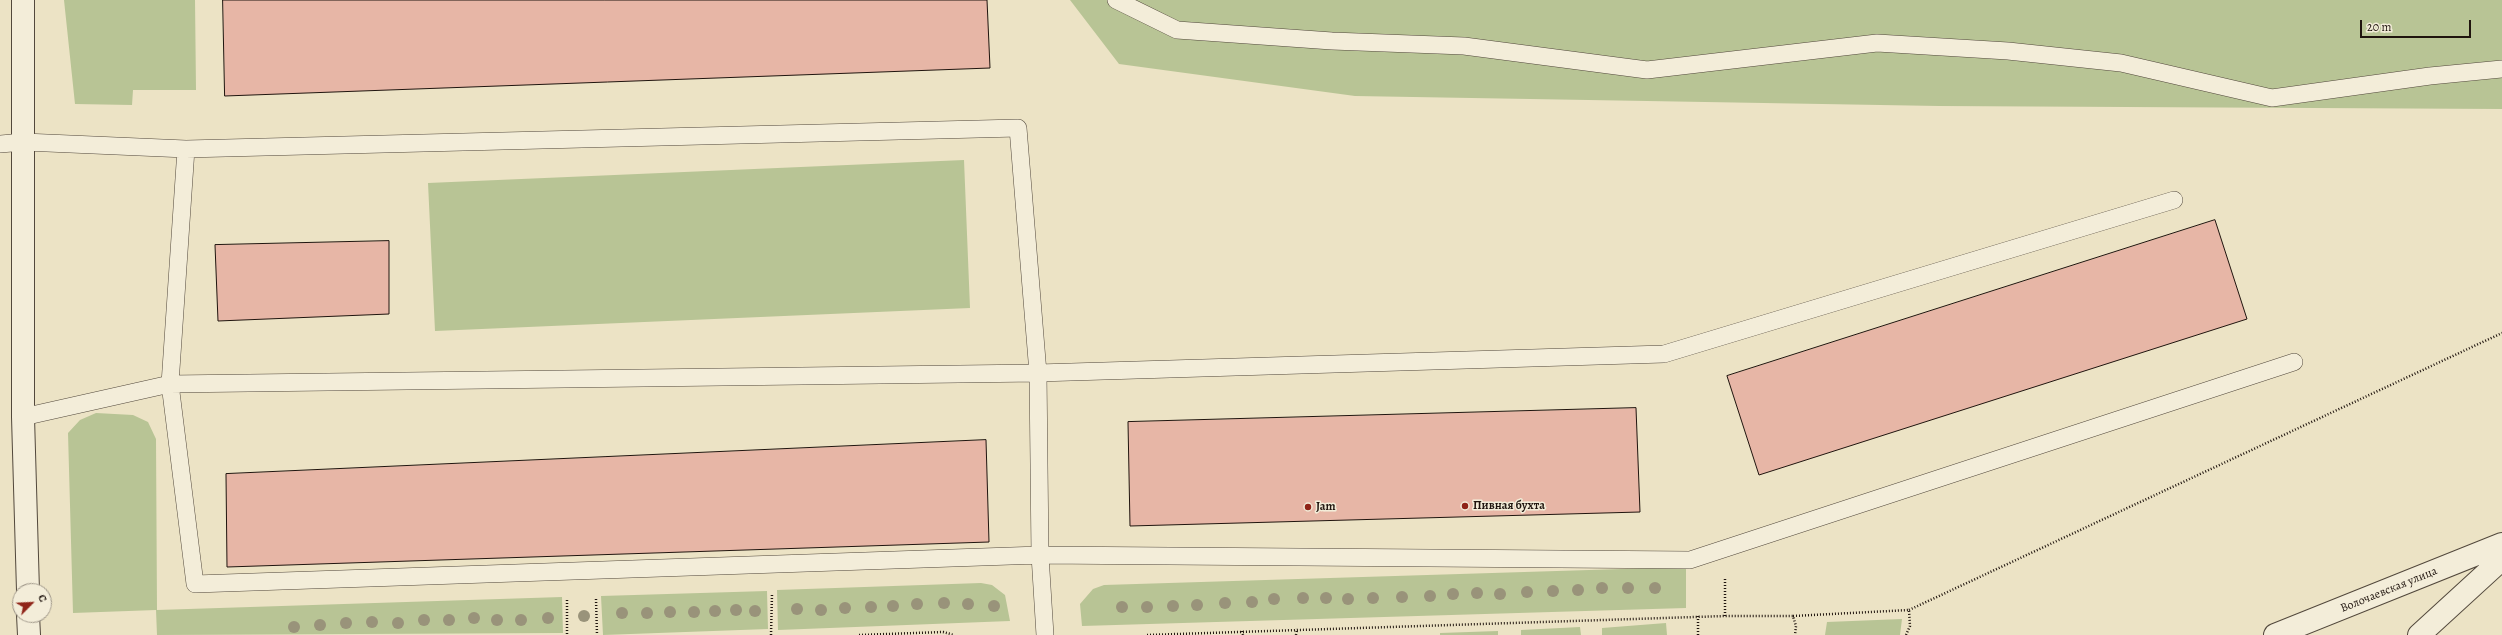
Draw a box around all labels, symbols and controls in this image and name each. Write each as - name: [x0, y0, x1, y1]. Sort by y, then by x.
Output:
- scale bar: [2362, 12, 2473, 38]
- text: 20 m: [2367, 19, 2391, 35]
- place label: Пивная бухта: [1473, 499, 1545, 513]
- place label: Jam: [1316, 500, 1336, 514]
- marker: Пивная бухта: [1460, 501, 1470, 511]
- marker: Jam: [1303, 502, 1313, 512]
- street label: Волочаевская улица: [2338, 564, 2440, 616]
- north arrow: [12, 583, 52, 623]
- text: С: [34, 592, 51, 604]

